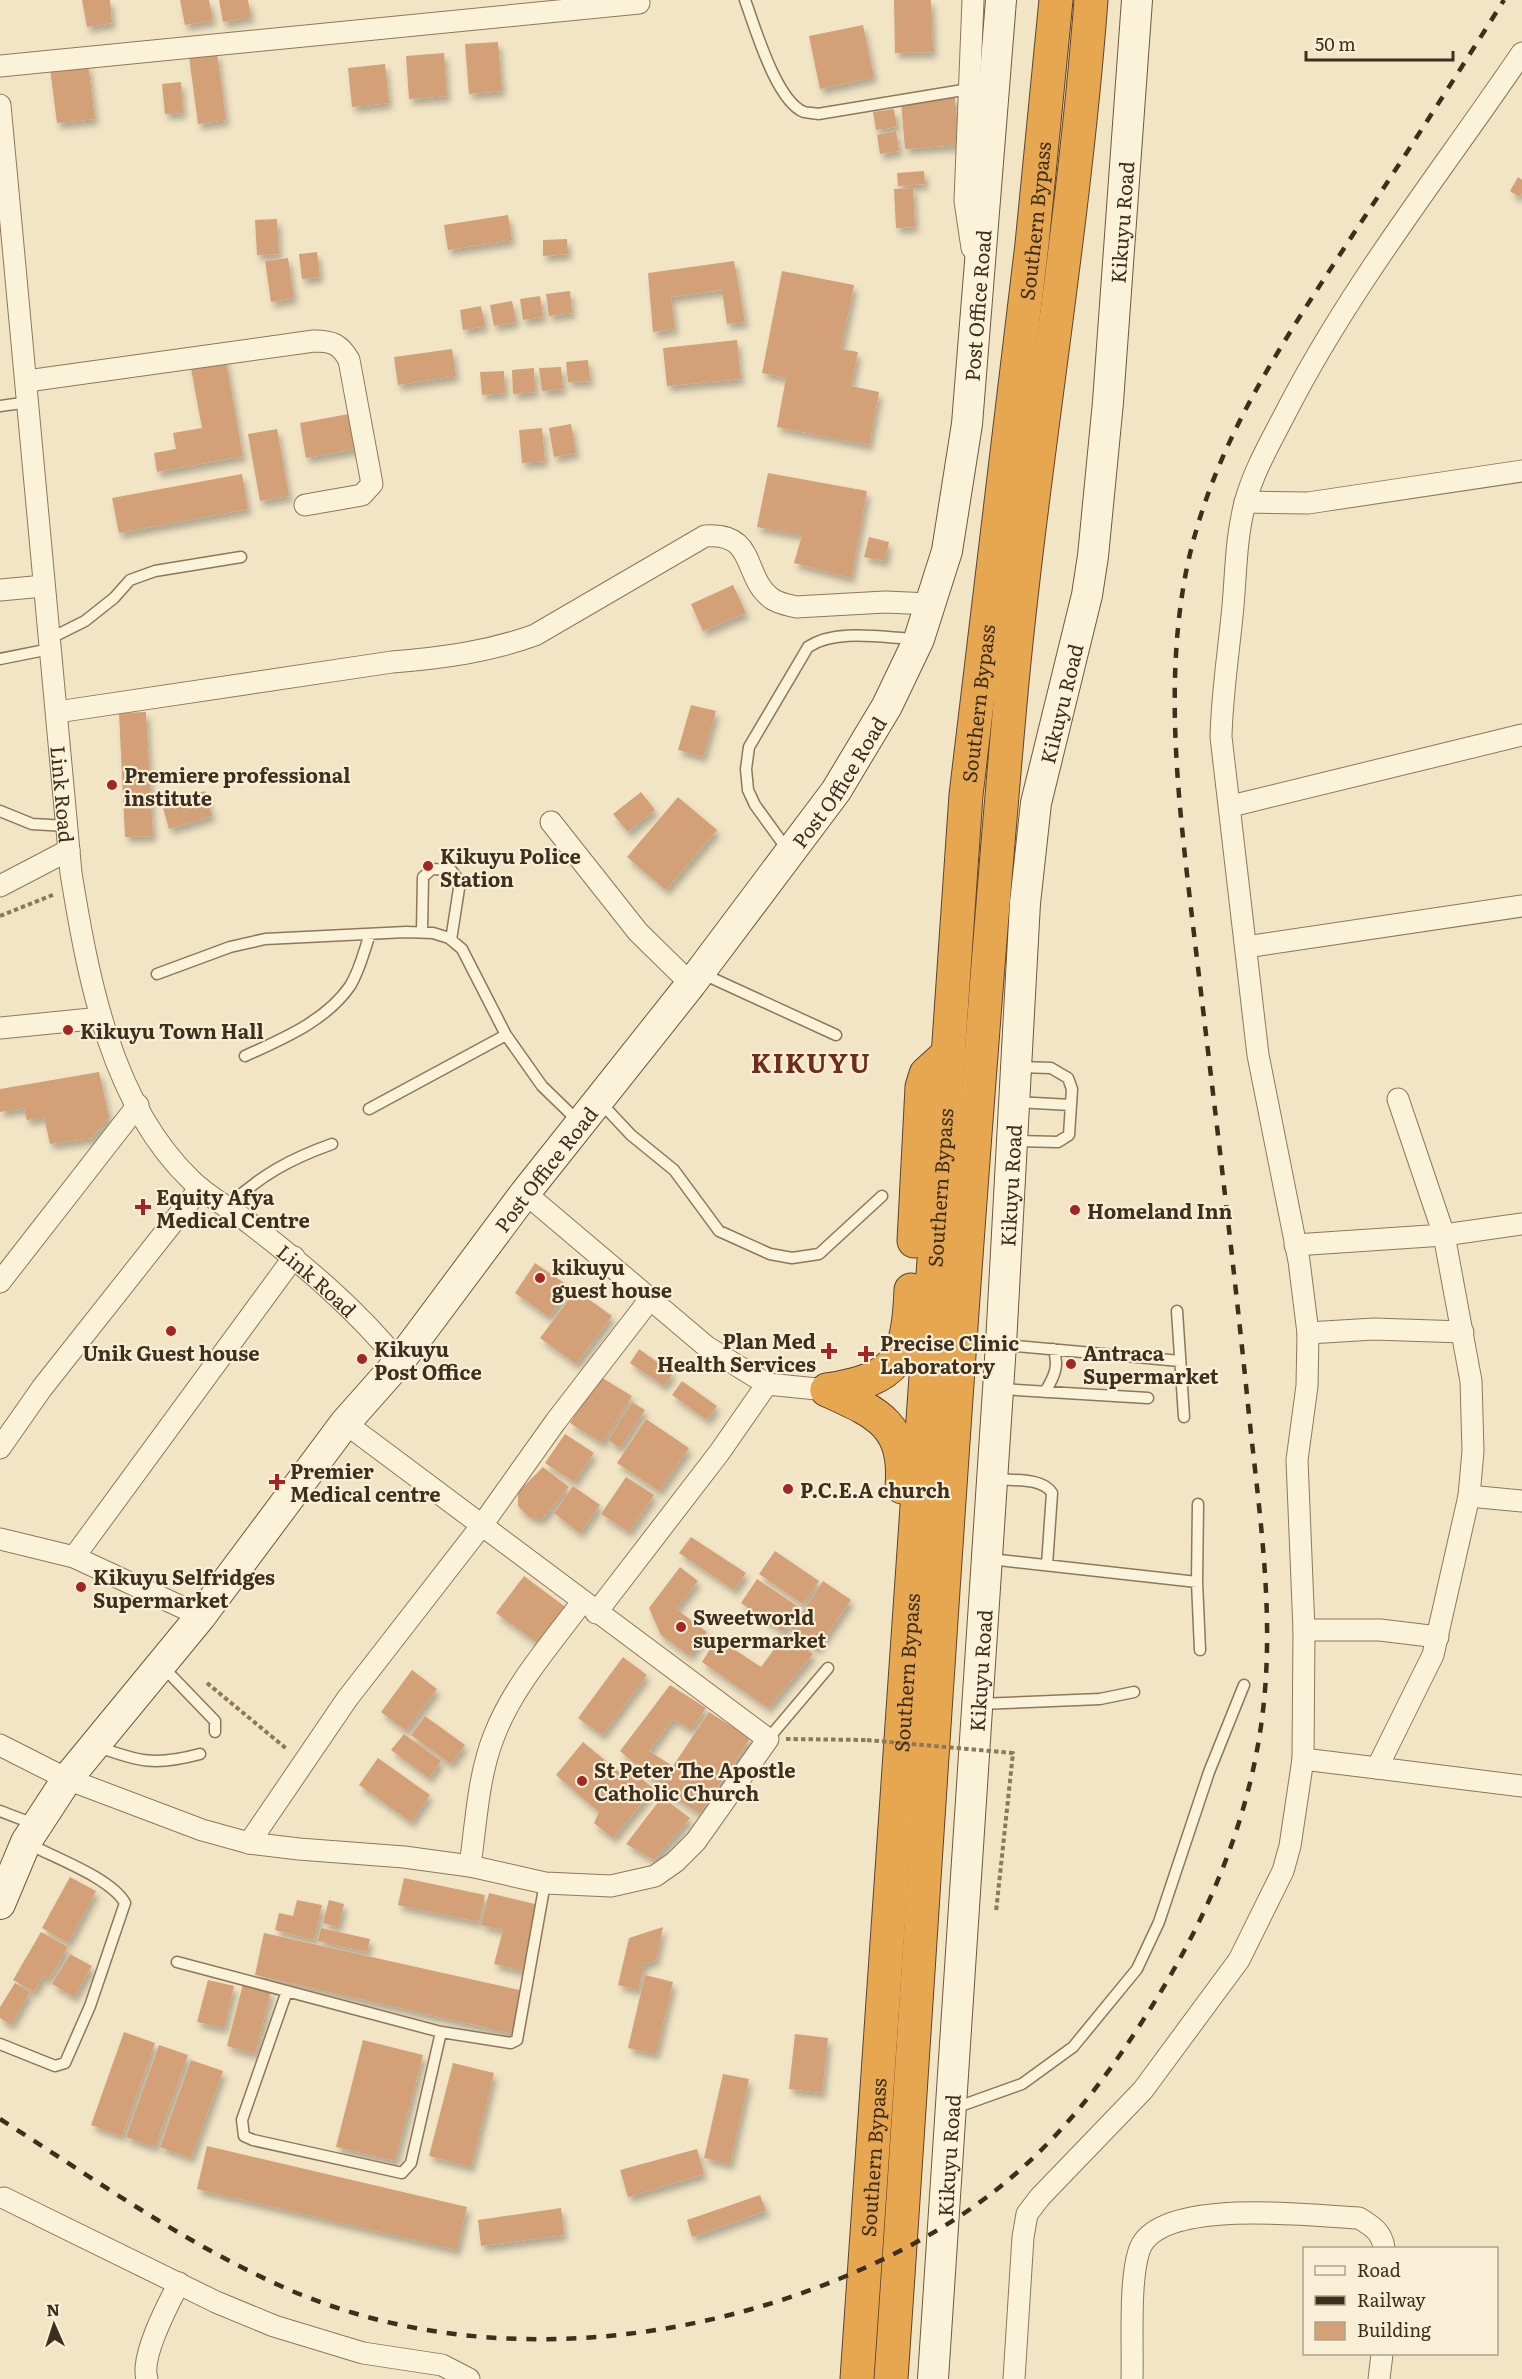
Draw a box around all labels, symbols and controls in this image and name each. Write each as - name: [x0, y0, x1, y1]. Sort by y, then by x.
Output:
- scale bar: [1306, 24, 1453, 62]
- text: 50 m: [1315, 30, 1356, 57]
- street label: Southern Bypass: [1010, 140, 1057, 302]
- street label: Kikuyu Road: [1102, 160, 1140, 285]
- street label: Post Office Road: [955, 228, 998, 383]
- street label: Southern Bypass: [953, 623, 1001, 784]
- street label: Kikuyu Road: [1031, 640, 1090, 767]
- street label: Post Office Road: [784, 710, 893, 854]
- street label: Link Road: [44, 744, 83, 844]
- place label: Premiere professional institute: [124, 759, 351, 812]
- marker: Premiere professional institute: [105, 778, 119, 792]
- place label: Kikuyu Police Station: [440, 840, 581, 893]
- marker: Kikuyu Police Station: [421, 859, 435, 873]
- place label: Kikuyu Town Hall: [80, 1015, 264, 1045]
- marker: Kikuyu Town Hall: [61, 1023, 75, 1037]
- district label: KIKUYU: [751, 1042, 871, 1081]
- street label: Post Office Road: [486, 1099, 604, 1238]
- street label: Southern Bypass: [919, 1107, 959, 1268]
- street label: Kikuyu Road: [991, 1123, 1028, 1248]
- place label: Equity Afya Medical Centre: [156, 1181, 310, 1234]
- place label: Homeland Inn: [1087, 1195, 1233, 1225]
- marker: Equity Afya Medical Centre: [134, 1198, 152, 1216]
- marker: Homeland Inn: [1068, 1203, 1082, 1217]
- street label: Link Road: [271, 1236, 364, 1323]
- place label: kikuyu guest house: [552, 1251, 672, 1304]
- marker: kikuyu guest house: [533, 1271, 547, 1285]
- marker: Unik Guest house: [164, 1324, 178, 1338]
- place label: Plan Med Health Services: [657, 1325, 816, 1378]
- place label: Precise Clinic Laboratory: [880, 1327, 1019, 1380]
- place label: Kikuyu Post Office: [374, 1333, 482, 1386]
- place label: Unik Guest house: [82, 1337, 260, 1367]
- place label: Antraca Supermarket: [1083, 1337, 1219, 1390]
- marker: Plan Med Health Services: [820, 1342, 838, 1360]
- marker: Precise Clinic Laboratory: [857, 1345, 875, 1363]
- marker: Kikuyu Post Office: [355, 1352, 369, 1366]
- marker: Antraca Supermarket: [1064, 1357, 1078, 1371]
- place label: Premier Medical centre: [290, 1455, 441, 1508]
- marker: Premier Medical centre: [268, 1473, 286, 1491]
- place label: P.C.E.A church: [800, 1474, 951, 1504]
- marker: P.C.E.A church: [781, 1482, 795, 1496]
- place label: Kikuyu Selfridges Supermarket: [93, 1561, 275, 1614]
- marker: Kikuyu Selfridges Supermarket: [74, 1580, 88, 1594]
- street label: Southern Bypass: [885, 1592, 926, 1753]
- place label: Sweetworld supermarket: [693, 1601, 826, 1654]
- street label: Kikuyu Road: [961, 1608, 999, 1733]
- marker: Sweetworld supermarket: [674, 1620, 688, 1634]
- place label: St Peter The Apostle Catholic Church: [594, 1754, 796, 1807]
- marker: St Peter The Apostle Catholic Church: [575, 1774, 589, 1788]
- street label: Southern Bypass: [852, 2077, 893, 2238]
- street label: Kikuyu Road: [929, 2093, 967, 2218]
- legend: [1303, 2247, 1498, 2355]
- text: Road: [1357, 2256, 1401, 2283]
- text: Railway: [1357, 2286, 1426, 2313]
- north arrow: [24, 2295, 84, 2355]
- text: N: [46, 2297, 61, 2321]
- text: Building: [1357, 2316, 1432, 2343]

